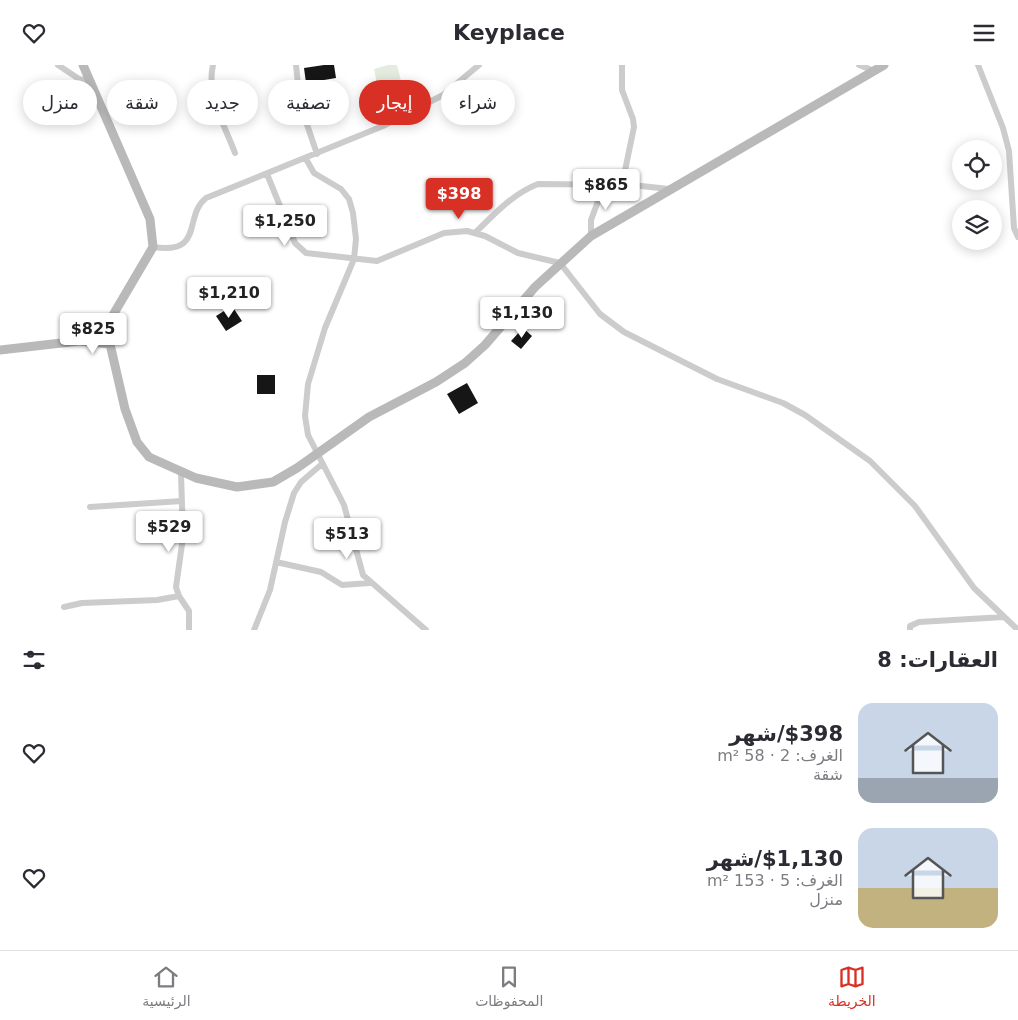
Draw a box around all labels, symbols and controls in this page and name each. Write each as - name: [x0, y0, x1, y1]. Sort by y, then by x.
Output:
- icon: heart: [20, 19, 48, 47]
- icon: menu: [970, 19, 998, 47]
- text: Keyplace: [453, 20, 565, 45]
- chip: منزل: [23, 80, 97, 125]
- chip: شقة: [107, 80, 177, 125]
- chip: جديد: [187, 80, 258, 125]
- chip: تصفية: [268, 80, 349, 125]
- chip: إيجار: [359, 80, 431, 125]
- chip: شراء: [441, 80, 515, 125]
- map controls: [952, 140, 1002, 250]
- button: locate: [952, 140, 1002, 190]
- pin: $865: [576, 169, 636, 211]
- text: $865: [584, 175, 628, 194]
- pin: $398: [429, 177, 489, 220]
- text: $398: [437, 184, 481, 203]
- button: layers: [952, 200, 1002, 250]
- pin: $1,250: [244, 205, 326, 247]
- text: $1,250: [254, 211, 316, 230]
- pin: $1,210: [188, 277, 270, 319]
- text: $1,210: [198, 283, 260, 302]
- pin: $1,130: [481, 297, 563, 339]
- text: $1,130: [491, 303, 553, 322]
- pin: $825: [63, 313, 123, 355]
- text: $825: [71, 319, 115, 338]
- pin: $529: [139, 511, 199, 553]
- text: $529: [147, 517, 191, 536]
- pin: $513: [317, 517, 377, 560]
- text: $513: [325, 524, 369, 543]
- icon: filters: [20, 646, 48, 674]
- text: العقارات: 8: [877, 648, 998, 672]
- text: $398/شهر: [729, 722, 843, 746]
- icon: home: [898, 723, 958, 783]
- icon: heart: [20, 739, 48, 767]
- text: الغرف: 2 · 58 m²: [717, 746, 843, 765]
- text: شقة: [813, 765, 843, 784]
- text: $1,130/شهر: [707, 847, 843, 871]
- icon: home: [898, 848, 958, 908]
- icon: heart: [20, 864, 48, 892]
- text: الغرف: 5 · 153 m²: [707, 871, 843, 890]
- text: منزل: [809, 890, 843, 909]
- tab: الرئيسية: [142, 963, 191, 1009]
- tab: المحفوظات: [475, 963, 543, 1009]
- tab: الخريطة: [828, 963, 876, 1009]

